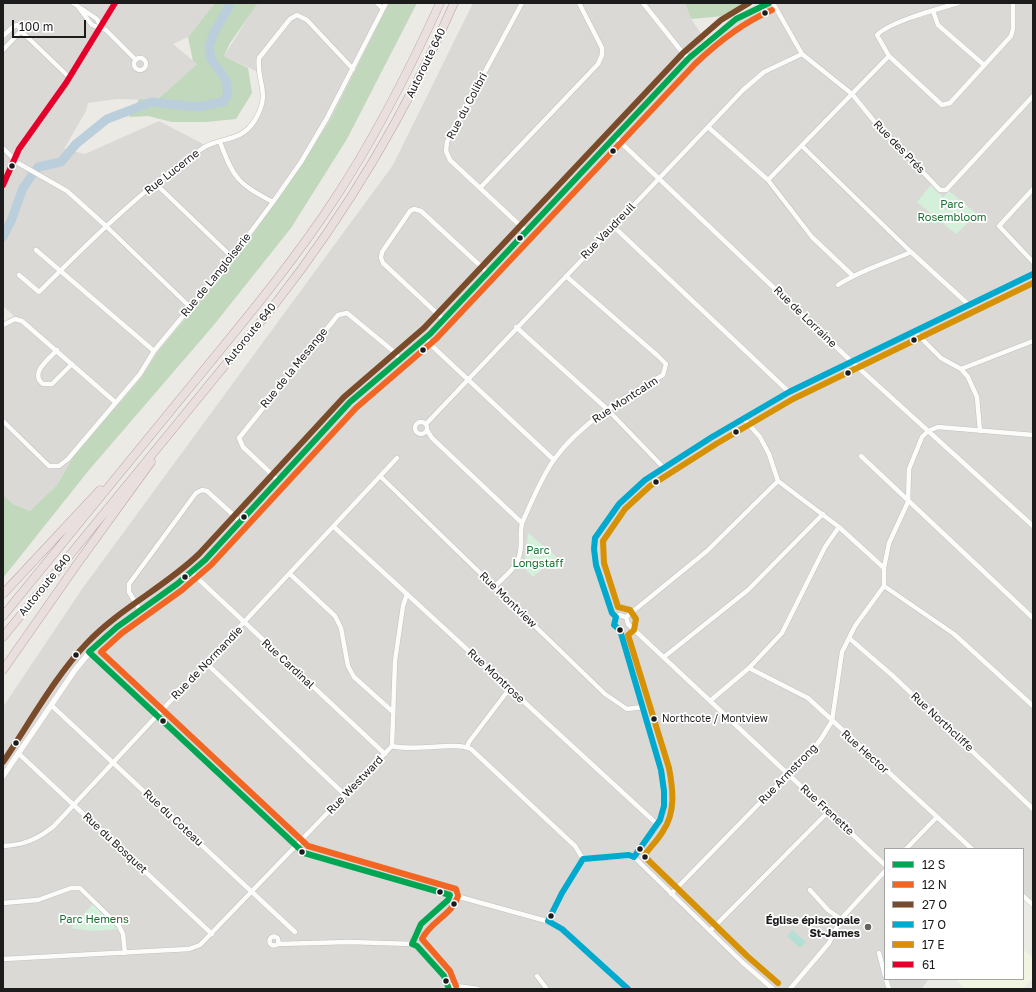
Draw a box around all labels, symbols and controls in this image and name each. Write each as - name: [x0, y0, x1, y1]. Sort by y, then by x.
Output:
- unlabelled marker: [760, 8, 770, 18]
- scale bar: [14, 12, 88, 38]
- text: 100 m: [19, 19, 53, 34]
- street label: Autoroute 640: [403, 26, 449, 100]
- street label: Rue du Colibri: [444, 70, 490, 142]
- street label: Rue des Prés: [871, 118, 927, 176]
- unlabelled marker: [608, 146, 618, 156]
- street label: Rue Lucerne: [142, 147, 202, 197]
- unlabelled marker: [7, 161, 17, 171]
- park label: Parc Rosembloom: [917, 198, 987, 224]
- street label: Rue Vaudreuil: [578, 200, 638, 262]
- street label: Rue de Langloiserie: [178, 230, 254, 320]
- unlabelled marker: [515, 233, 525, 243]
- street label: Rue de Lorraine: [771, 284, 839, 350]
- street label: Autoroute 640: [221, 300, 279, 368]
- street label: Rue de la Mesange: [258, 325, 330, 411]
- unlabelled marker: [909, 335, 919, 345]
- unlabelled marker: [418, 345, 428, 355]
- unlabelled marker: [843, 368, 853, 378]
- street label: Rue Montcalm: [590, 374, 660, 426]
- unlabelled marker: [731, 427, 741, 437]
- unlabelled marker: [651, 477, 661, 487]
- unlabelled marker: [239, 512, 249, 522]
- park label: Parc Longstaff: [513, 544, 563, 570]
- street label: Autoroute 640: [16, 551, 74, 619]
- street label: Rue Montview: [477, 569, 539, 631]
- unlabelled marker: [180, 572, 190, 582]
- street label: Rue de Normandie: [169, 624, 245, 702]
- unlabelled marker: [615, 625, 625, 635]
- street label: Rue Cardinal: [259, 636, 317, 692]
- street label: Rue Montrose: [465, 646, 527, 706]
- unlabelled marker: [71, 650, 81, 660]
- street label: Rue Northcliffe: [908, 690, 976, 754]
- place label: Northcote / Montview: [662, 713, 768, 725]
- marker: Northcote / Montview: [649, 714, 659, 724]
- unlabelled marker: [158, 716, 168, 726]
- street label: Rue Hector: [839, 727, 891, 777]
- unlabelled marker: [11, 738, 21, 748]
- street label: Rue Armstrong: [756, 741, 820, 807]
- street label: Rue Westward: [324, 753, 386, 817]
- street label: Rue Frenette: [797, 782, 857, 838]
- street label: Rue du Coteau: [140, 787, 206, 849]
- street label: Rue du Bosquet: [80, 810, 150, 876]
- unlabelled marker: [635, 844, 645, 854]
- unlabelled marker: [297, 847, 307, 857]
- legend: [884, 848, 1024, 980]
- unlabelled marker: [640, 852, 650, 862]
- text: 12 S: [922, 857, 945, 872]
- text: 12 N: [922, 877, 947, 892]
- unlabelled marker: [435, 887, 445, 897]
- text: 27 O: [922, 897, 947, 912]
- unlabelled marker: [449, 899, 459, 909]
- unlabelled marker: [546, 911, 556, 921]
- park label: Parc Hemens: [59, 913, 129, 927]
- place label: Église épiscopale St-James: [766, 914, 860, 940]
- text: 17 O: [922, 917, 946, 932]
- marker: Église épiscopale St-James: [863, 922, 873, 932]
- text: 17 E: [922, 937, 945, 952]
- text: 61: [922, 957, 935, 972]
- unlabelled marker: [441, 976, 451, 986]

